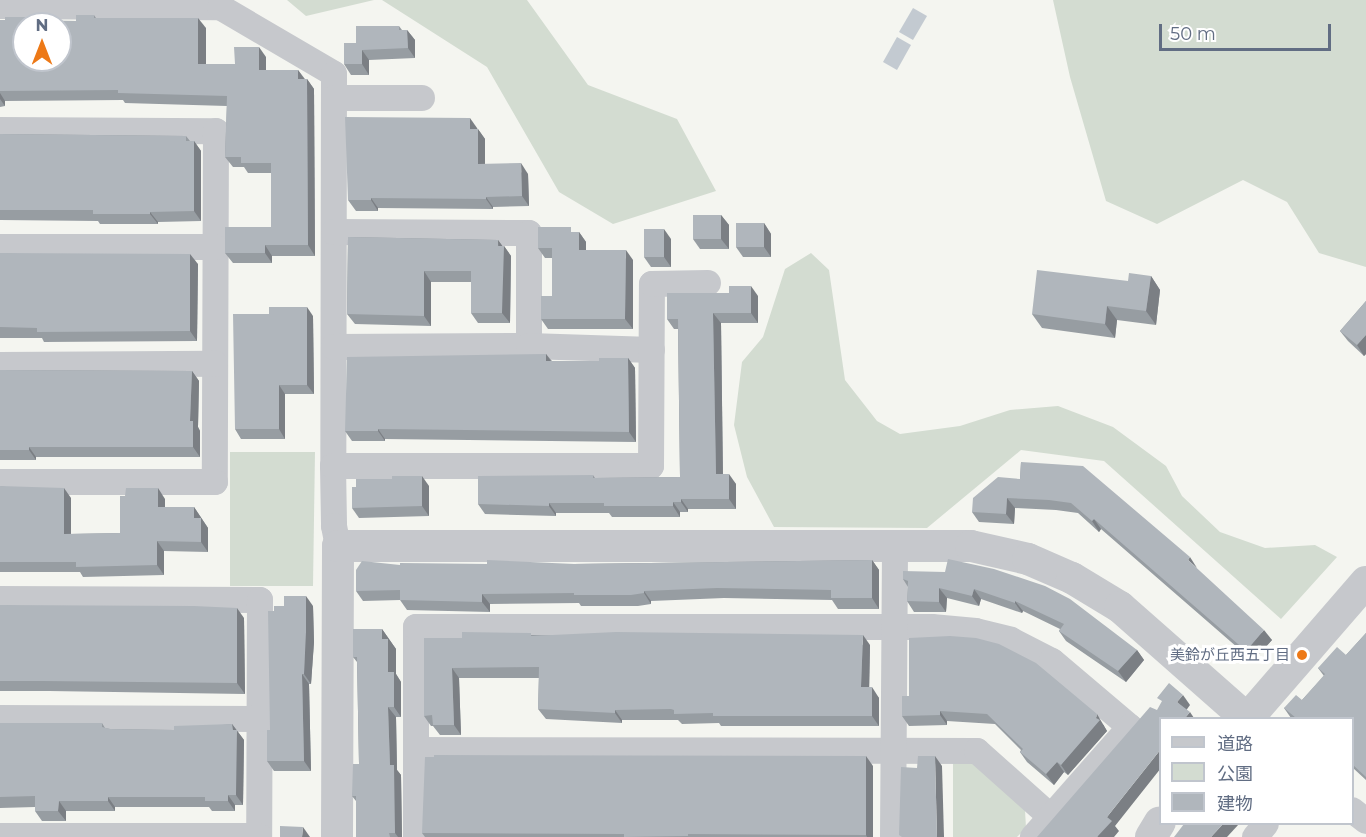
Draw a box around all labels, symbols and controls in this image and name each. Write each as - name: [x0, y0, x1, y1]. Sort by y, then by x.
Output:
- north arrow: [12, 12, 72, 72]
- scale bar: [1162, 12, 1334, 50]
- text: N: [36, 16, 48, 35]
- text: 50 m: [1170, 23, 1216, 45]
- place label: 美鈴が丘西五丁目: [1170, 646, 1290, 664]
- marker: 美鈴が丘西五丁目: [1295, 648, 1309, 662]
- legend: [1159, 717, 1354, 825]
- text: 道路: [1217, 733, 1253, 755]
- text: 公園: [1217, 763, 1253, 785]
- text: 建物: [1217, 793, 1253, 815]

